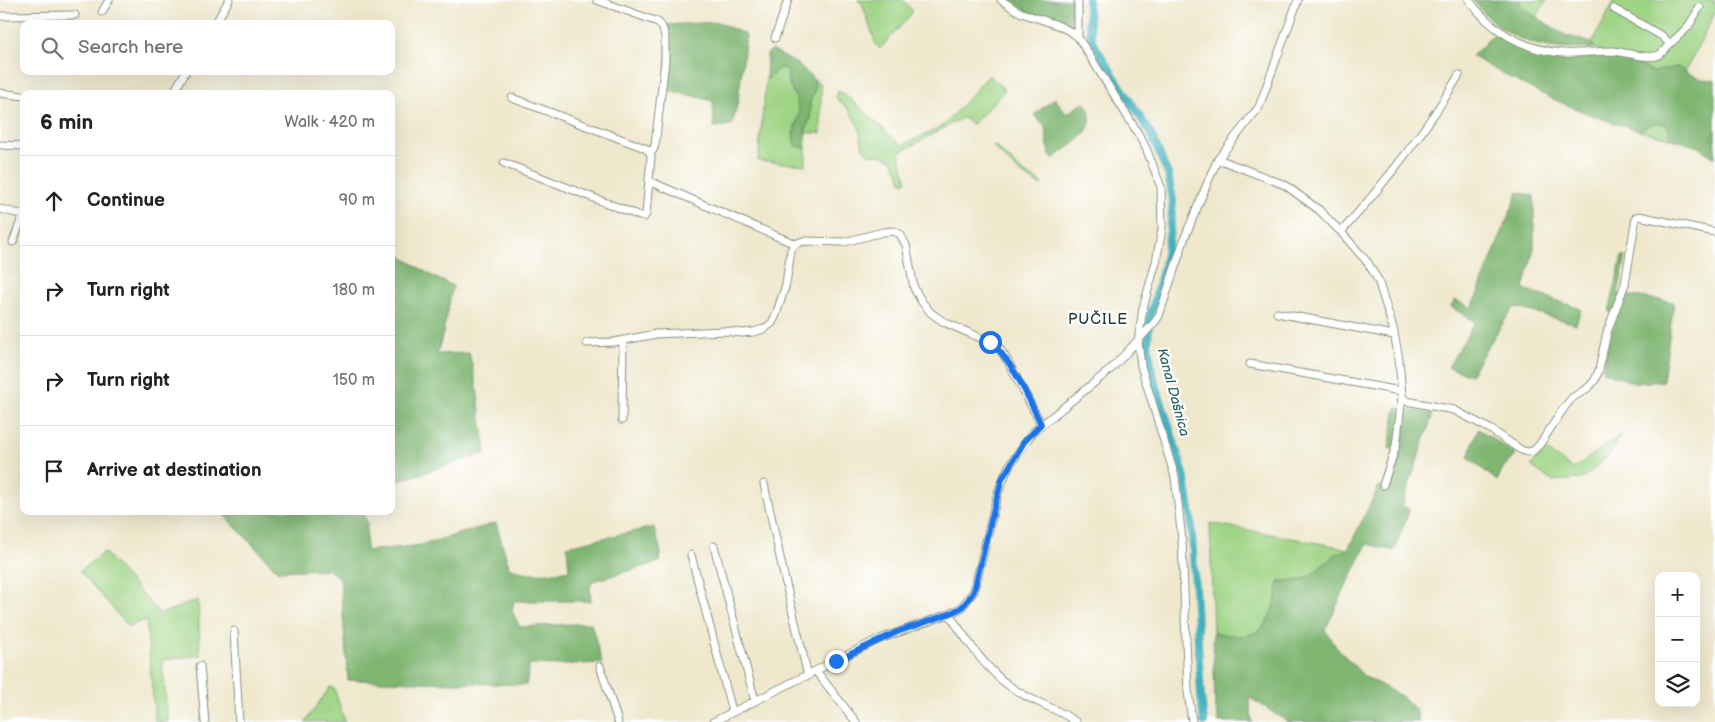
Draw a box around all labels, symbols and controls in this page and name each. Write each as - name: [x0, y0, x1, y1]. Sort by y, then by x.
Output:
- search box: [20, 20, 395, 75]
- icon: search: [38, 34, 66, 62]
- text: Search here: [78, 36, 183, 59]
- text: 6 min: [40, 110, 93, 135]
- text: Walk · 420 m: [284, 113, 375, 132]
- icon: ahead: [40, 187, 68, 215]
- text: Continue: [87, 189, 165, 212]
- text: 90 m: [339, 191, 375, 210]
- icon: right: [40, 277, 68, 305]
- text: Turn right: [87, 279, 170, 302]
- text: 180 m: [333, 281, 375, 300]
- district label: PUČILE: [1068, 310, 1128, 329]
- route start: [979, 331, 1002, 354]
- water label: Kanal Dašnica: [1154, 346, 1193, 438]
- icon: right: [40, 367, 68, 395]
- text: Turn right: [87, 369, 170, 392]
- text: 150 m: [333, 371, 375, 390]
- icon: arrive: [40, 457, 68, 485]
- text: Arrive at destination: [87, 459, 262, 482]
- map controls: [1655, 572, 1700, 707]
- button: +: [1655, 572, 1700, 617]
- button: −: [1655, 617, 1700, 662]
- route end: [825, 650, 848, 673]
- button: layers: [1655, 662, 1700, 707]

